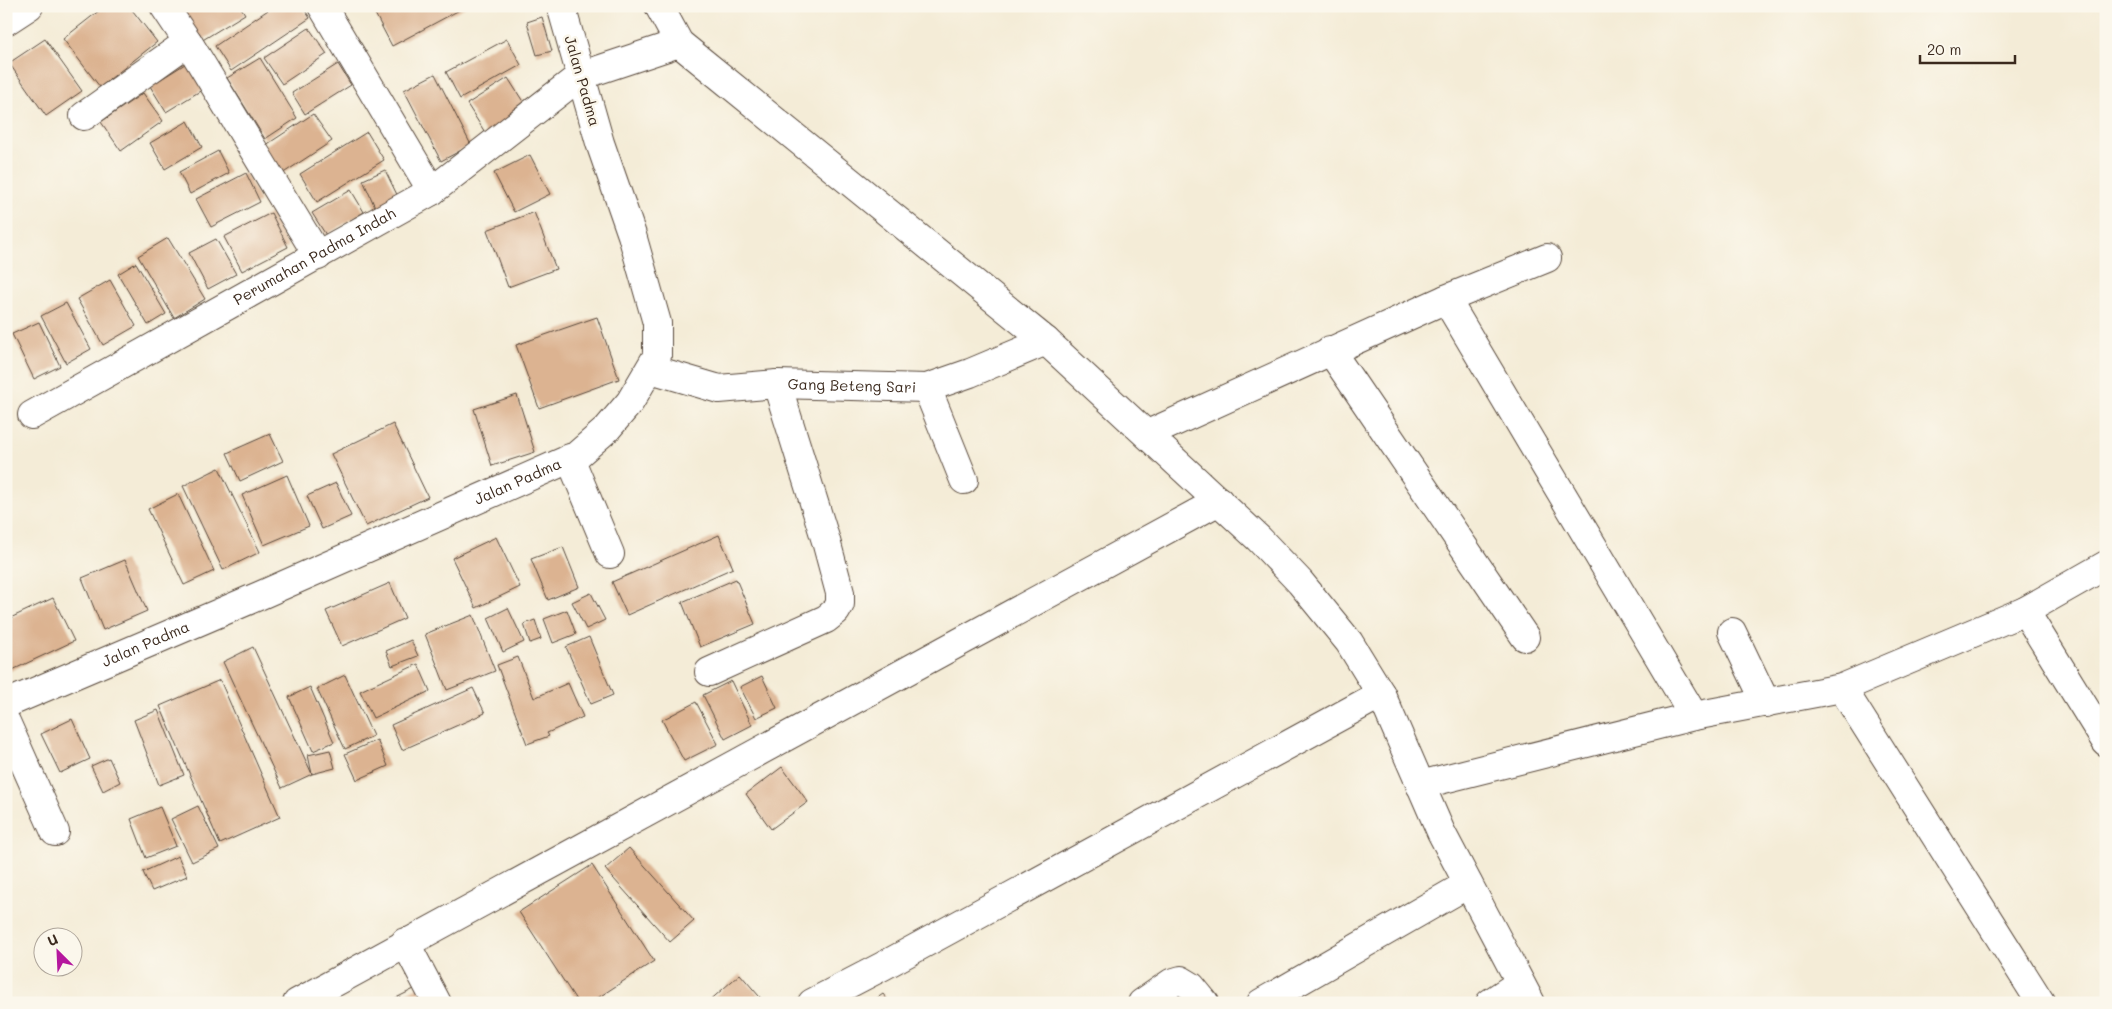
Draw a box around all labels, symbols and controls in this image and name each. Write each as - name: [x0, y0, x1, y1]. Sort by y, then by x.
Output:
- scale bar: [1920, 32, 2014, 64]
- street label: Jalan Padma: [561, 33, 605, 128]
- text: 20 m: [1927, 39, 1961, 59]
- street label: Perumahan Padma Indah: [230, 202, 399, 309]
- street label: Gang Beteng Sari: [787, 373, 916, 397]
- street label: Jalan Padma: [471, 453, 564, 509]
- street label: Jalan Padma: [99, 616, 192, 671]
- north arrow: [32, 926, 82, 976]
- text: U: [44, 929, 61, 950]

